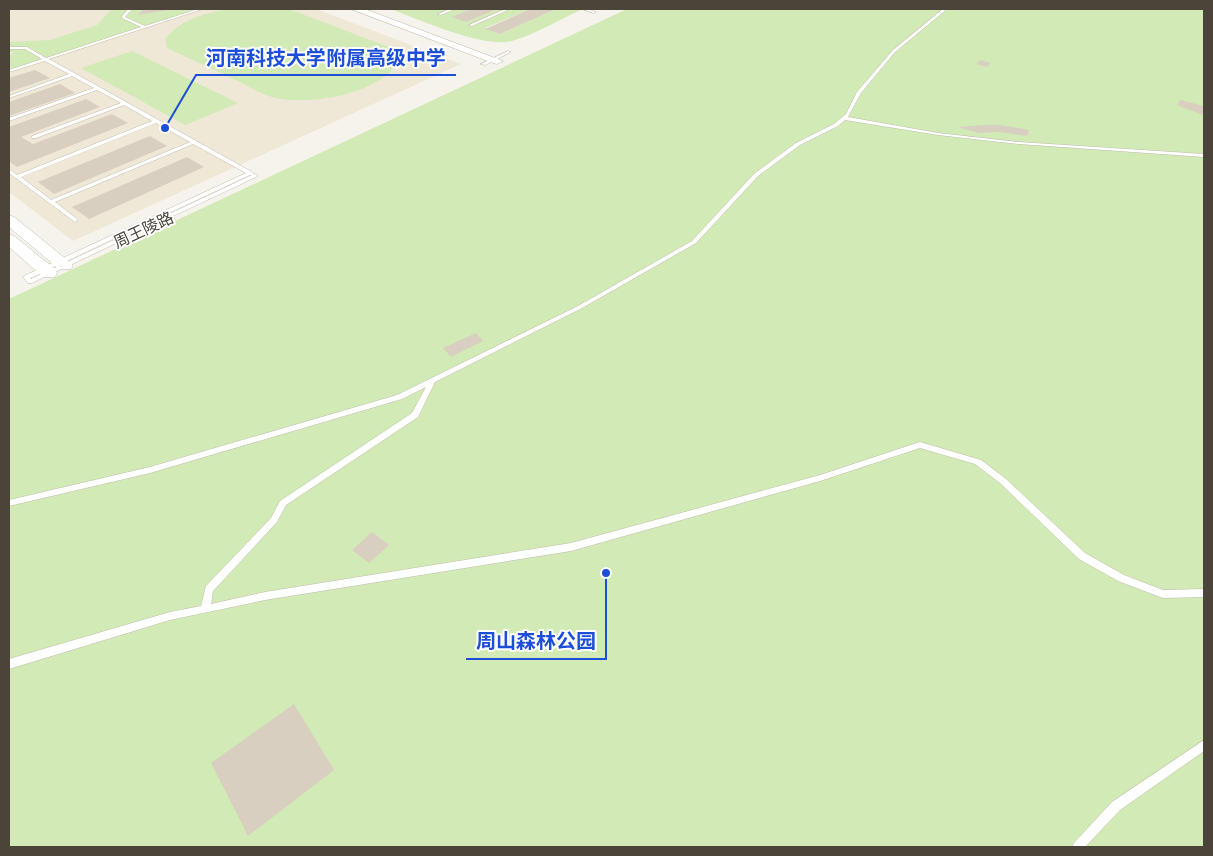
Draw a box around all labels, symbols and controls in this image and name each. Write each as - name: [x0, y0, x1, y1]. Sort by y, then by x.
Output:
- callout: 河南科技大学附属高级中学: [196, 40, 456, 75]
- text: 河南科技大学附属高级中学: [206, 45, 446, 69]
- street label: 周王陵路: [110, 207, 176, 251]
- callout: 周山森林公园: [466, 624, 606, 659]
- text: 周山森林公园: [476, 628, 596, 652]

